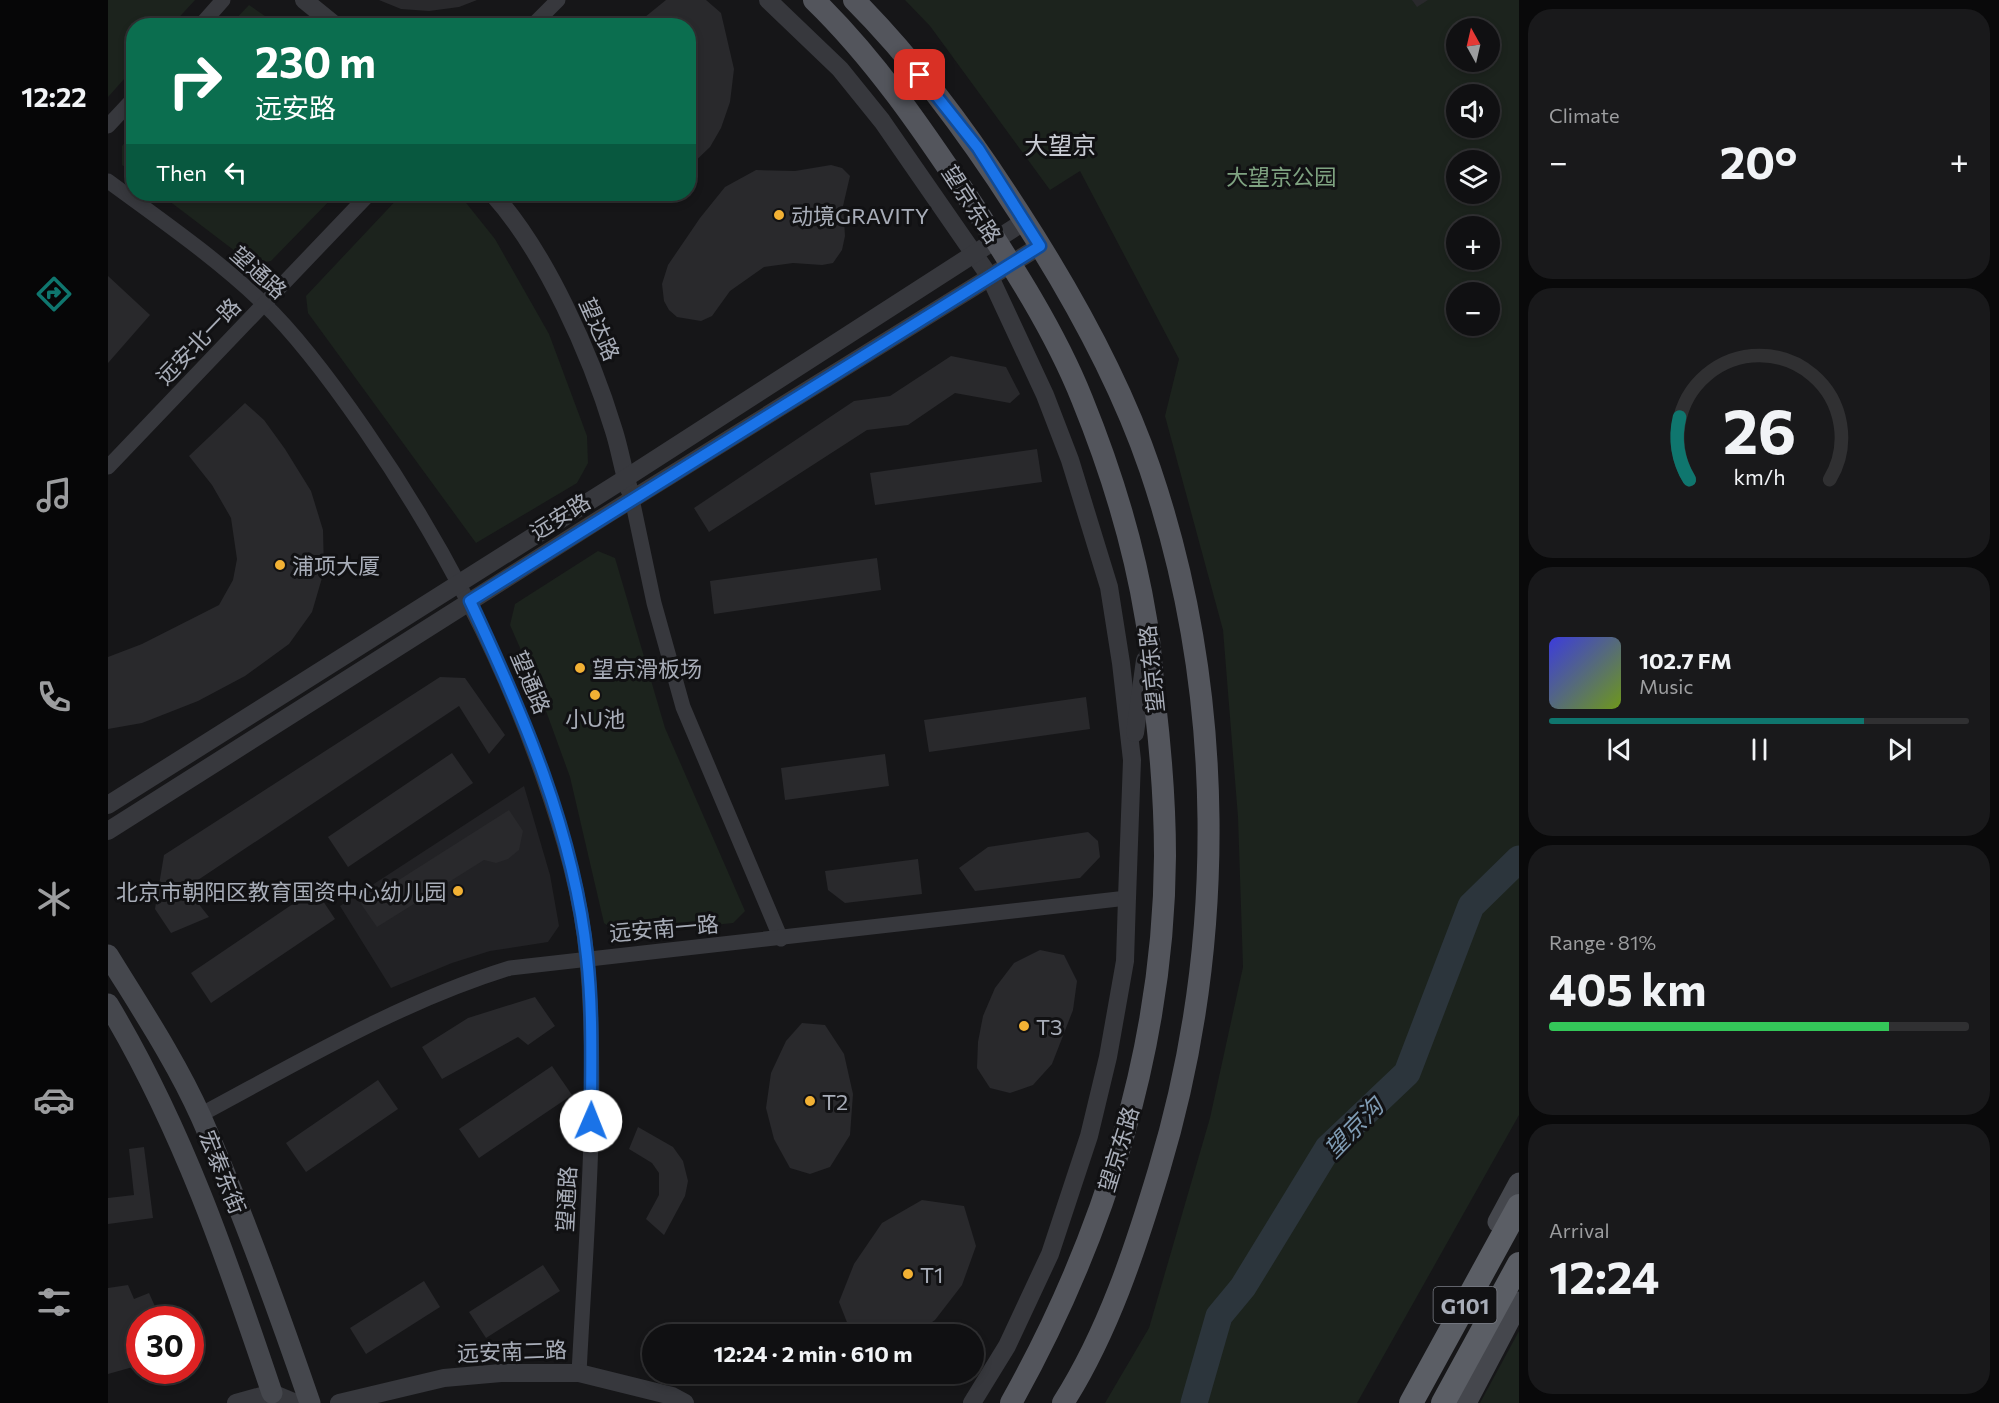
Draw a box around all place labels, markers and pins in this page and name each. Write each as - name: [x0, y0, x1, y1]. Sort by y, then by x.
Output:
- pin: [894, 49, 945, 100]
- place label: 动境GRAVITY: [791, 202, 929, 229]
- marker: 动境GRAVITY: [772, 208, 786, 222]
- place label: 浦项大厦: [292, 552, 380, 579]
- marker: 浦项大厦: [273, 558, 287, 572]
- place label: 望京滑板场: [592, 655, 702, 682]
- marker: 望京滑板场: [573, 661, 587, 675]
- marker: 小U池: [588, 688, 602, 702]
- place label: 小U池: [565, 705, 625, 732]
- place label: 北京市朝阳区教育国资中心幼儿园: [116, 878, 446, 905]
- marker: 北京市朝阳区教育国资中心幼儿园: [451, 884, 465, 898]
- place label: T3: [1036, 1013, 1063, 1040]
- marker: T3: [1017, 1019, 1031, 1033]
- place label: T2: [822, 1088, 848, 1115]
- marker: T2: [803, 1094, 817, 1108]
- place label: T1: [920, 1261, 944, 1288]
- marker: T1: [901, 1267, 915, 1281]

